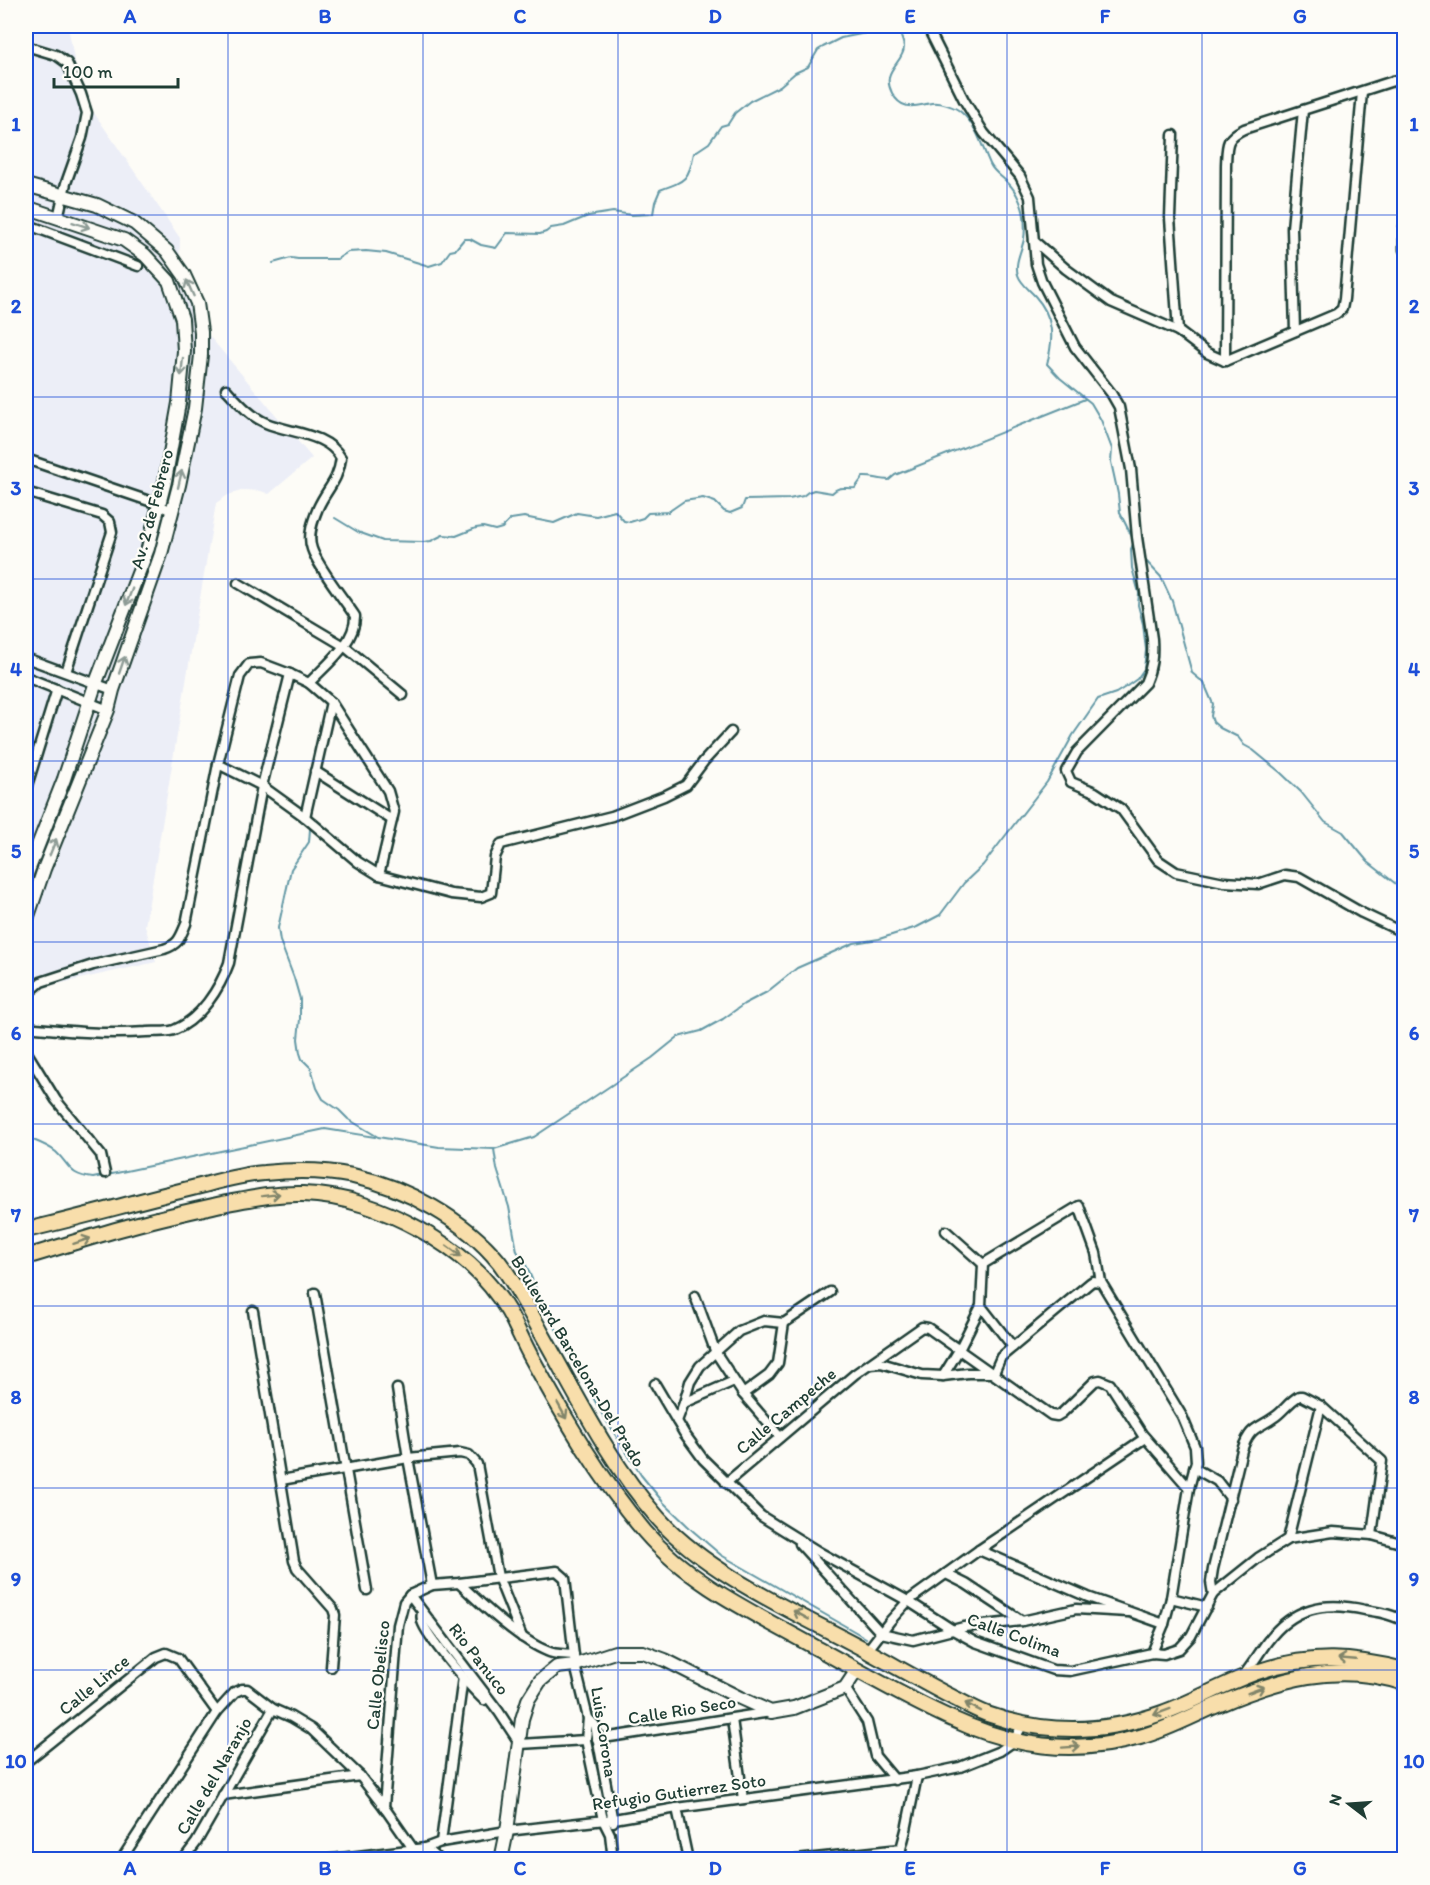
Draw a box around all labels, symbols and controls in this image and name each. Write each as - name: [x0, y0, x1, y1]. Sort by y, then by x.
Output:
- text: A: [123, 4, 137, 28]
- text: B: [319, 4, 332, 28]
- text: C: [514, 4, 527, 28]
- text: D: [708, 4, 722, 28]
- text: E: [904, 4, 916, 28]
- text: F: [1100, 4, 1111, 28]
- text: G: [1293, 4, 1307, 28]
- scale bar: [54, 51, 178, 89]
- text: 100 m: [63, 61, 113, 83]
- text: 1: [11, 112, 21, 136]
- text: 1: [1409, 112, 1419, 136]
- one-way arrow: [71, 221, 90, 232]
- one-way arrow: [184, 279, 195, 297]
- text: 2: [11, 294, 22, 318]
- text: 2: [1409, 294, 1420, 318]
- one-way arrow: [176, 357, 187, 377]
- street label: Av. 2 de Febrero: [125, 447, 179, 571]
- one-way arrow: [175, 470, 186, 489]
- text: 3: [11, 476, 22, 500]
- text: 3: [1409, 476, 1420, 500]
- one-way arrow: [123, 587, 134, 606]
- one-way arrow: [118, 656, 129, 675]
- text: 4: [10, 657, 22, 681]
- text: 4: [1408, 657, 1420, 681]
- one-way arrow: [48, 838, 59, 857]
- text: 5: [11, 839, 22, 863]
- text: 5: [1409, 839, 1420, 863]
- text: 6: [11, 1021, 22, 1045]
- text: 6: [1409, 1021, 1420, 1045]
- one-way arrow: [261, 1189, 281, 1200]
- text: 7: [10, 1203, 21, 1227]
- text: 7: [1408, 1203, 1419, 1227]
- one-way arrow: [72, 1235, 91, 1246]
- one-way arrow: [445, 1245, 461, 1257]
- street label: Boulevard Barcelona-Del Prado: [506, 1251, 650, 1471]
- street label: Calle Campeche: [731, 1363, 841, 1459]
- text: 8: [11, 1385, 22, 1409]
- text: 8: [1409, 1385, 1420, 1409]
- one-way arrow: [556, 1402, 568, 1419]
- text: 9: [11, 1567, 21, 1591]
- text: 9: [1409, 1567, 1419, 1591]
- street label: Calle Colima: [964, 1608, 1064, 1662]
- one-way arrow: [793, 1609, 810, 1621]
- street label: Rio Panuco: [444, 1618, 514, 1700]
- street label: Calle Obelisco: [361, 1619, 395, 1731]
- street label: Calle Lince: [54, 1650, 134, 1720]
- one-way arrow: [1338, 1653, 1358, 1664]
- one-way arrow: [1246, 1684, 1265, 1695]
- street label: Luis Corona: [586, 1685, 622, 1779]
- street label: Calle Rio Seco: [626, 1691, 738, 1729]
- one-way arrow: [964, 1701, 982, 1712]
- one-way arrow: [1153, 1708, 1172, 1719]
- street label: Calle del Naranjo: [171, 1713, 257, 1839]
- one-way arrow: [1061, 1741, 1081, 1752]
- text: 10: [5, 1749, 27, 1773]
- text: 10: [1403, 1749, 1425, 1773]
- street label: Refugio Gutierrez Soto: [591, 1769, 767, 1815]
- north arrow: [1319, 1774, 1379, 1834]
- text: N: [1324, 1792, 1346, 1808]
- text: A: [123, 1856, 137, 1880]
- text: B: [319, 1856, 332, 1880]
- text: C: [514, 1856, 527, 1880]
- text: D: [708, 1856, 722, 1880]
- text: E: [904, 1856, 916, 1880]
- text: F: [1100, 1856, 1111, 1880]
- text: G: [1293, 1856, 1307, 1880]

